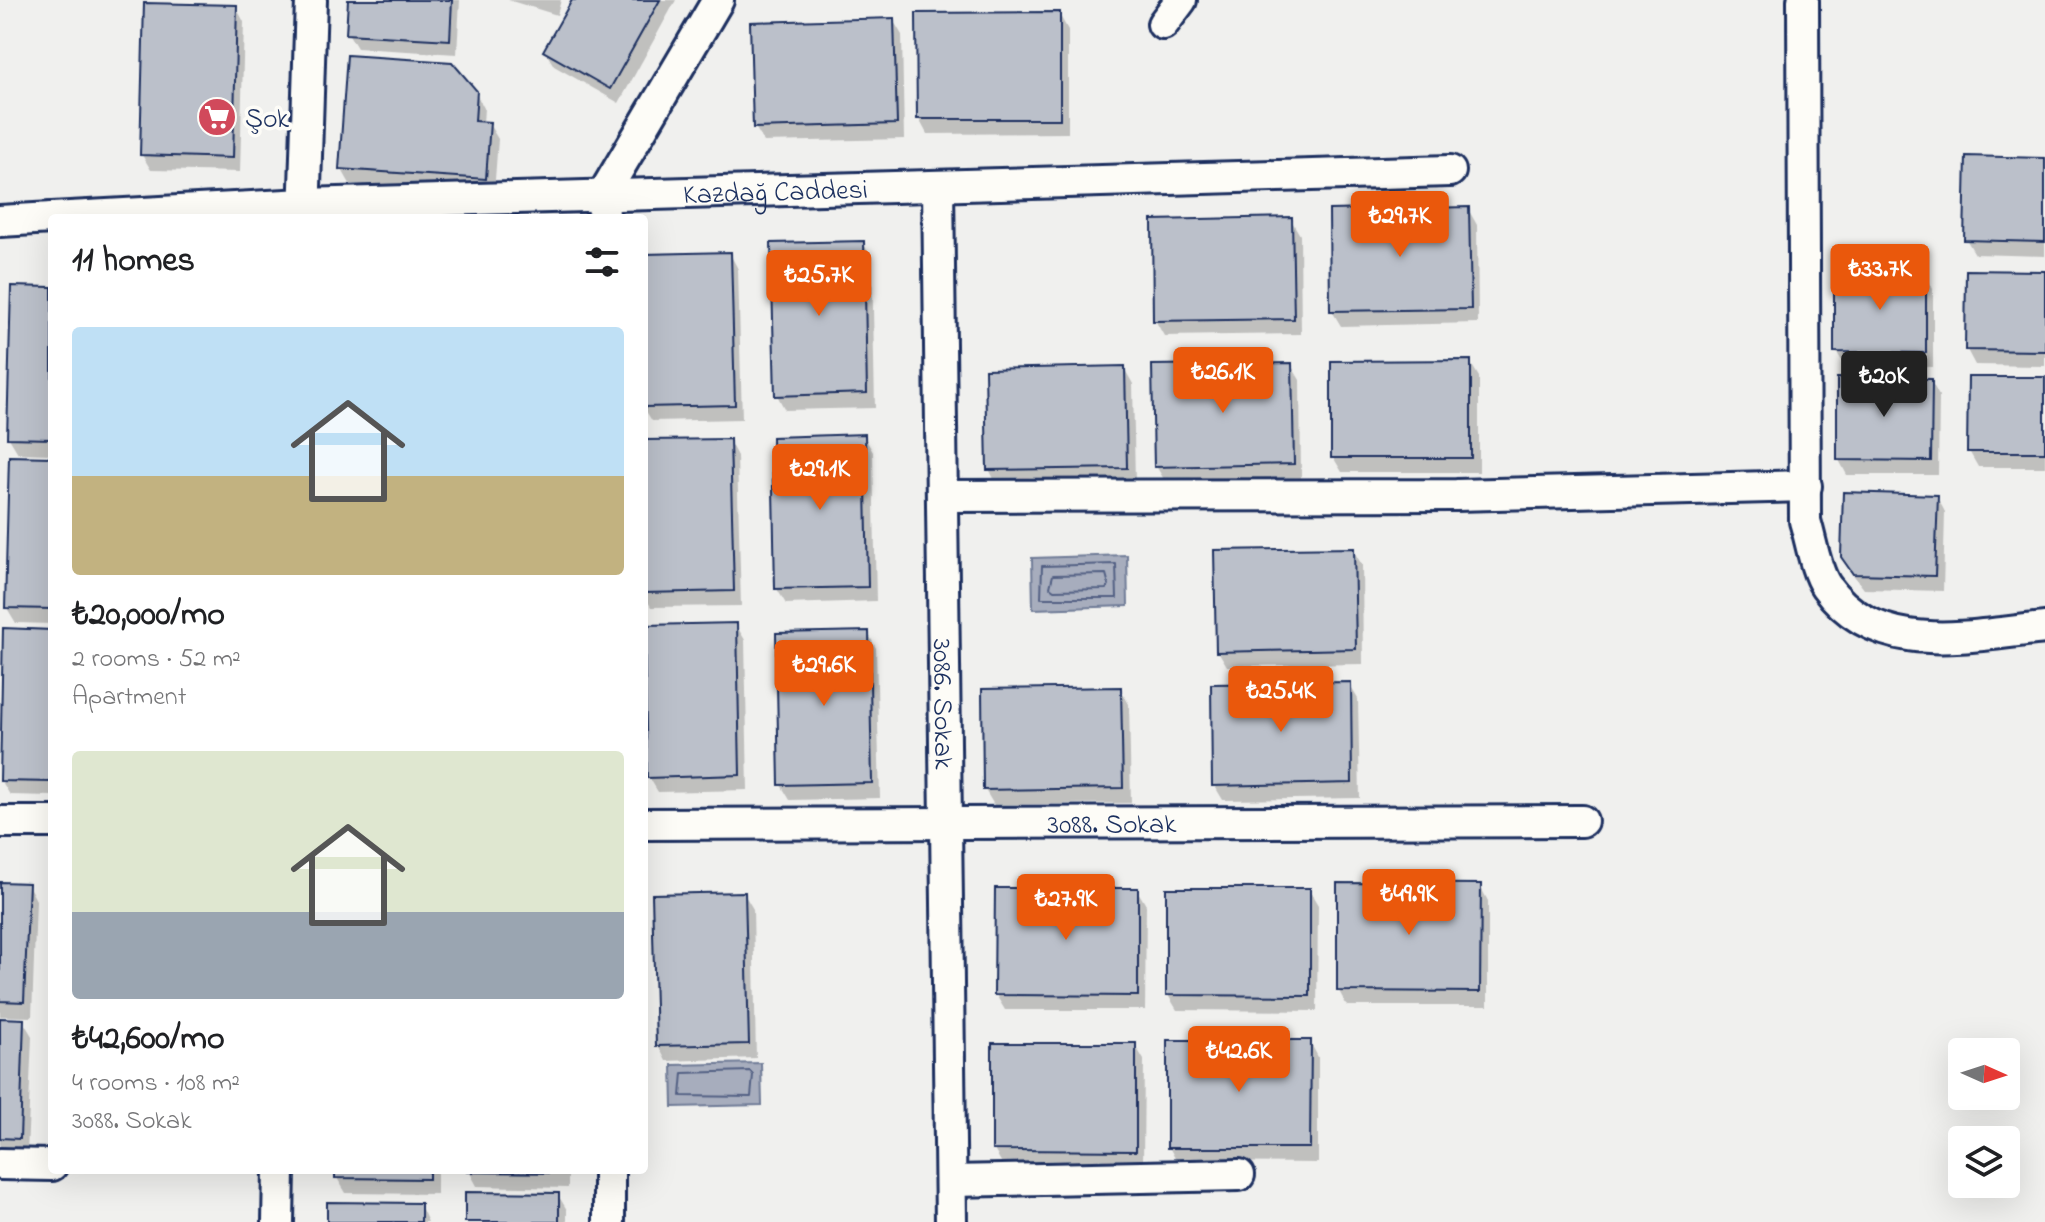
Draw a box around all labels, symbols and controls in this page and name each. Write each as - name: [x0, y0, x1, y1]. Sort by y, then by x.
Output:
- supermarket icon: Şok: [196, 96, 238, 138]
- place label: Şok: [245, 100, 290, 141]
- street label: Kazdağ Caddesi: [683, 171, 868, 217]
- pin: ₺29.7K: [1335, 191, 1465, 259]
- text: ₺29.7K: [1369, 198, 1431, 236]
- text: 11 homes: [72, 237, 195, 287]
- icon: filters: [580, 240, 624, 284]
- pin: ₺33.7K: [1815, 244, 1945, 312]
- pin: ₺25.7K: [754, 250, 884, 318]
- text: ₺33.7K: [1848, 251, 1912, 289]
- text: ₺25.7K: [784, 257, 854, 295]
- pin: ₺26.1K: [1158, 347, 1288, 415]
- pin: ₺20K: [1837, 351, 1931, 419]
- text: ₺26.1K: [1191, 354, 1255, 392]
- text: ₺20K: [1859, 358, 1909, 396]
- icon: home: [276, 379, 420, 523]
- pin: ₺29.1K: [755, 444, 885, 512]
- text: ₺29.1K: [790, 451, 850, 489]
- text: ₺20,000/mo: [72, 591, 225, 641]
- street label: 3086. Sokak: [920, 638, 962, 770]
- pin: ₺29.6K: [759, 640, 889, 708]
- text: 2 rooms · 52 m²: [72, 641, 241, 679]
- text: ₺29.6K: [792, 647, 856, 685]
- pin: ₺25.4K: [1216, 666, 1346, 734]
- text: ₺25.4K: [1246, 673, 1316, 711]
- text: Apartment: [72, 679, 186, 717]
- icon: home: [276, 803, 420, 947]
- street label: 3088. Sokak: [1048, 805, 1177, 847]
- pin: ₺49.9K: [1344, 869, 1474, 937]
- pin: ₺27.9K: [1001, 874, 1131, 942]
- text: ₺49.9K: [1380, 876, 1438, 914]
- text: ₺27.9K: [1035, 881, 1097, 919]
- text: ₺42,600/mo: [72, 1015, 225, 1065]
- pin: ₺42.6K: [1174, 1026, 1304, 1094]
- text: ₺42.6K: [1206, 1033, 1272, 1071]
- north arrow: [1948, 1038, 2020, 1110]
- map controls: [1948, 1038, 2020, 1198]
- text: 4 rooms · 108 m²: [72, 1065, 240, 1103]
- text: 3088. Sokak: [72, 1103, 192, 1141]
- button: layers: [1948, 1126, 2020, 1198]

